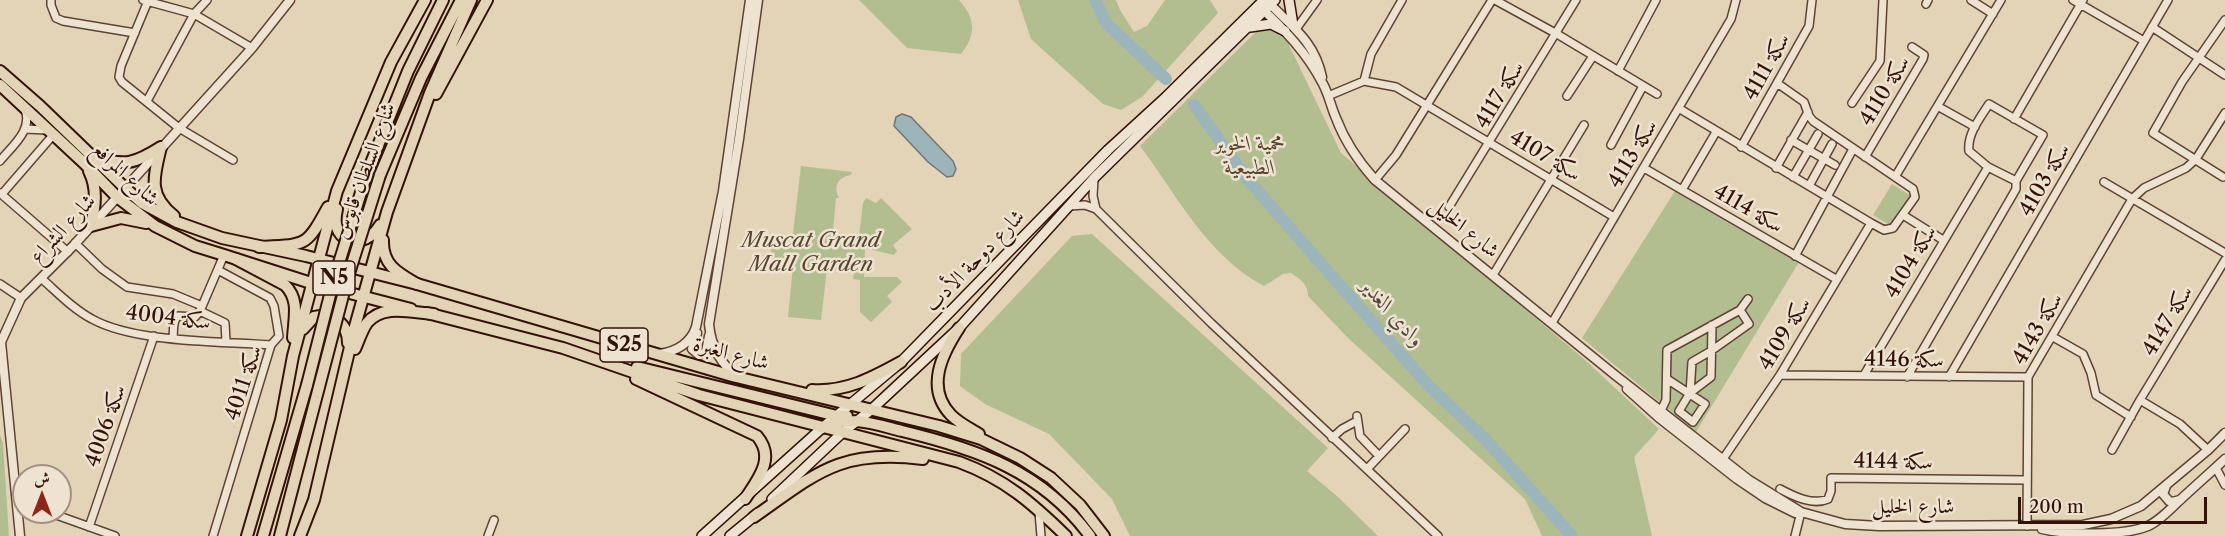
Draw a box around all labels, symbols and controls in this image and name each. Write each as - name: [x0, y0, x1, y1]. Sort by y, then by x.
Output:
- street label: سكة 4111: [1738, 29, 1796, 105]
- street label: سكة 4110: [1854, 51, 1916, 131]
- street label: سكة 4117: [1470, 57, 1530, 133]
- street label: شارع السلطان قابوس: [329, 99, 401, 243]
- street label: سكة 4113: [1603, 115, 1663, 193]
- street label: سكة 4107: [1505, 125, 1585, 187]
- park label: محمية الخوير الطبيعية: [1215, 131, 1285, 181]
- street label: شارع المرافع: [86, 137, 164, 211]
- street label: سكة 4103: [2014, 139, 2076, 221]
- street label: سكة 4114: [1709, 179, 1787, 239]
- street label: شارع الشراع: [25, 189, 101, 269]
- street label: شارع الخليل: [1424, 192, 1504, 264]
- street label: شارع دوحة الأدب: [920, 204, 1030, 318]
- street label: سكة 4104: [1879, 221, 1943, 303]
- park label: Muscat Grand Mall Garden: [742, 228, 880, 278]
- road number: N5: [313, 261, 355, 295]
- water label: وادي الغدير: [1354, 273, 1430, 353]
- street label: سكة 4147: [2137, 281, 2199, 361]
- street label: سكة 4143: [2007, 289, 2069, 369]
- street label: سكة 4109: [1753, 293, 1817, 375]
- street label: سكة 4004: [124, 300, 212, 336]
- road number: S25: [600, 328, 648, 362]
- street label: شارع الغبرة: [690, 332, 772, 376]
- street label: سكة 4011: [220, 342, 268, 424]
- street label: سكة 4146: [1864, 347, 1944, 373]
- street label: سكة 4006: [80, 382, 132, 470]
- street label: سكة 4144: [1853, 449, 1933, 475]
- north arrow: [12, 464, 72, 524]
- text: ش: [34, 468, 50, 488]
- scale bar: [2021, 485, 2210, 523]
- street label: شارع الخليل: [1872, 494, 1954, 520]
- text: 200 m: [2029, 496, 2084, 518]

